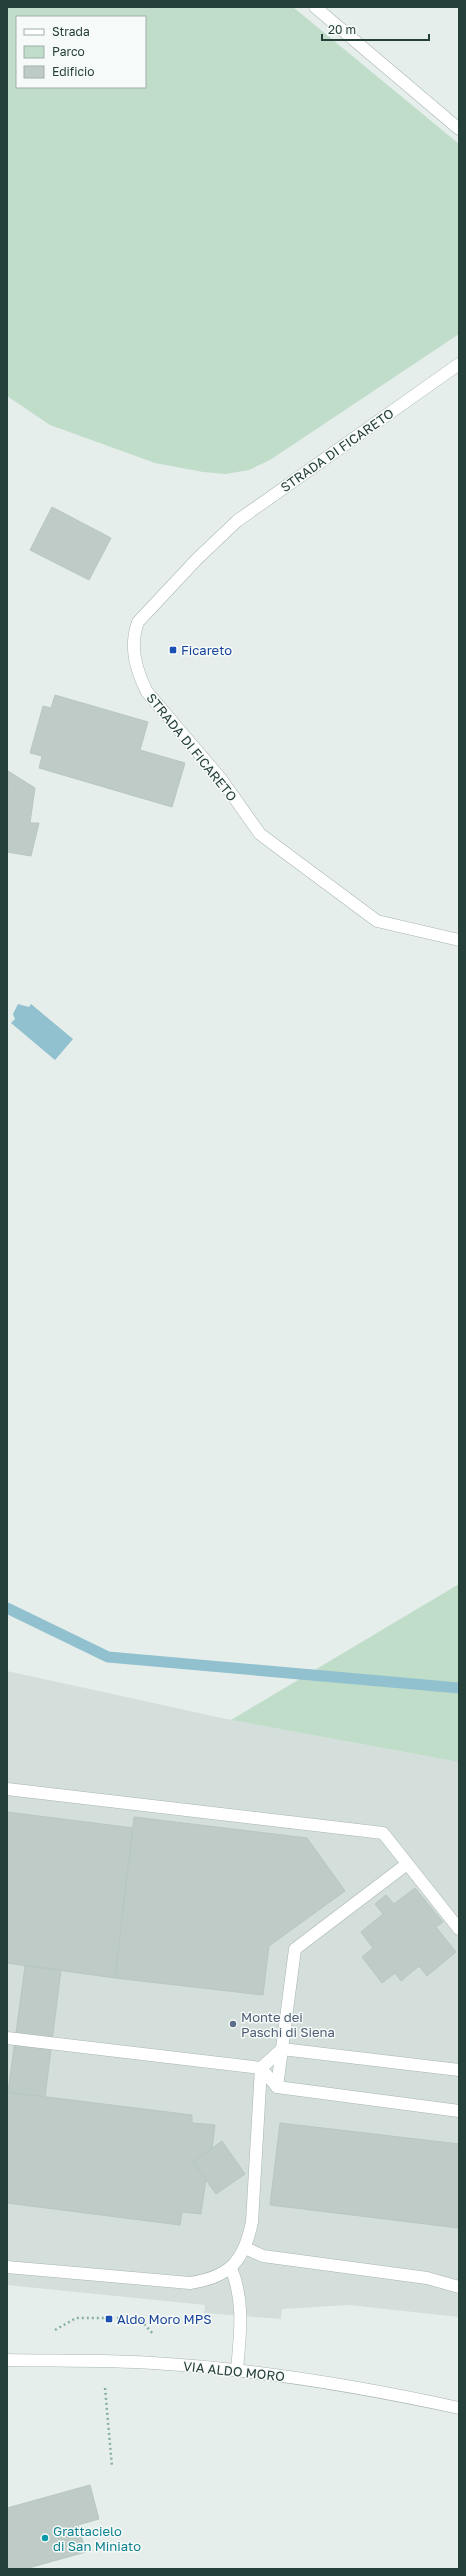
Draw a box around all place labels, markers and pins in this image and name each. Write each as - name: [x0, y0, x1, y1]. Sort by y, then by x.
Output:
- place label: Ficareto: [181, 642, 232, 658]
- marker: Ficareto: [168, 645, 178, 655]
- place label: Monte dei Paschi di Siena: [241, 2009, 335, 2040]
- marker: Monte dei Paschi di Siena: [228, 2019, 238, 2029]
- place label: Aldo Moro MPS: [117, 2311, 212, 2327]
- marker: Aldo Moro MPS: [104, 2314, 114, 2324]
- place label: Grattacielo di San Miniato: [53, 2523, 141, 2554]
- marker: Grattacielo di San Miniato: [40, 2533, 50, 2543]

